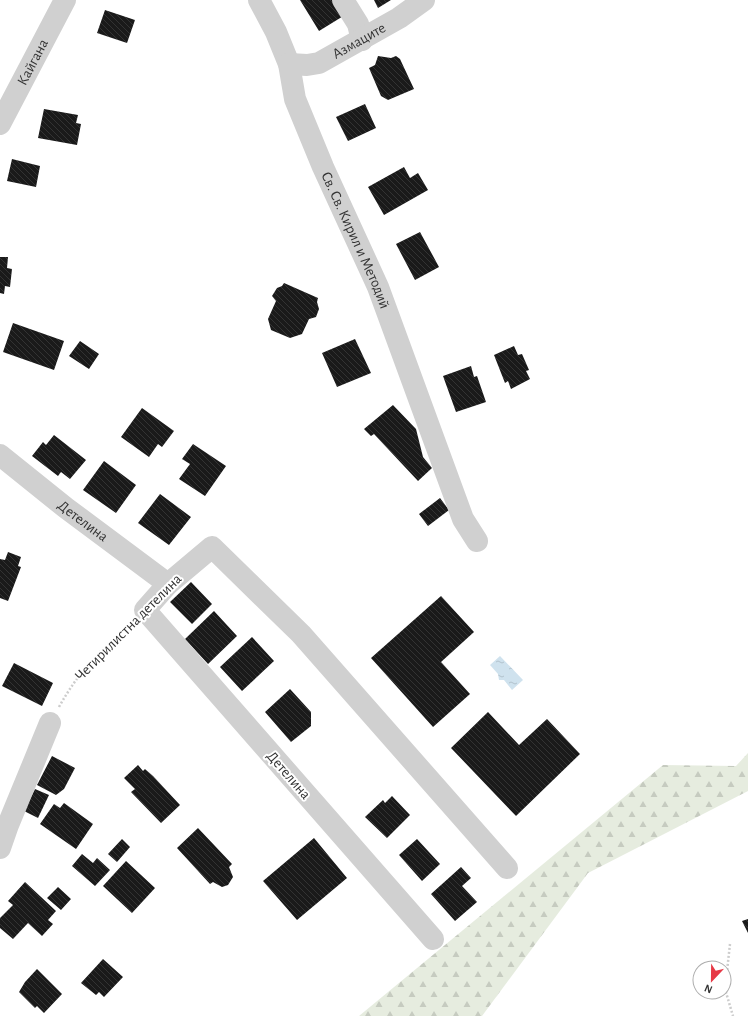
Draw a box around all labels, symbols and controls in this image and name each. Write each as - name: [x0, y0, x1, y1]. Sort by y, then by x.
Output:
- street label: Азмаците: [330, 20, 388, 62]
- street label: Кайгана: [15, 37, 51, 88]
- street label: Св. Св. Кирил и Методий: [318, 169, 392, 311]
- street label: Детелина: [55, 498, 111, 545]
- street label: Четирилистна детелина: [72, 571, 185, 684]
- street label: Детелина: [264, 748, 313, 802]
- north arrow: [692, 960, 732, 1000]
- text: N: [703, 982, 714, 995]

